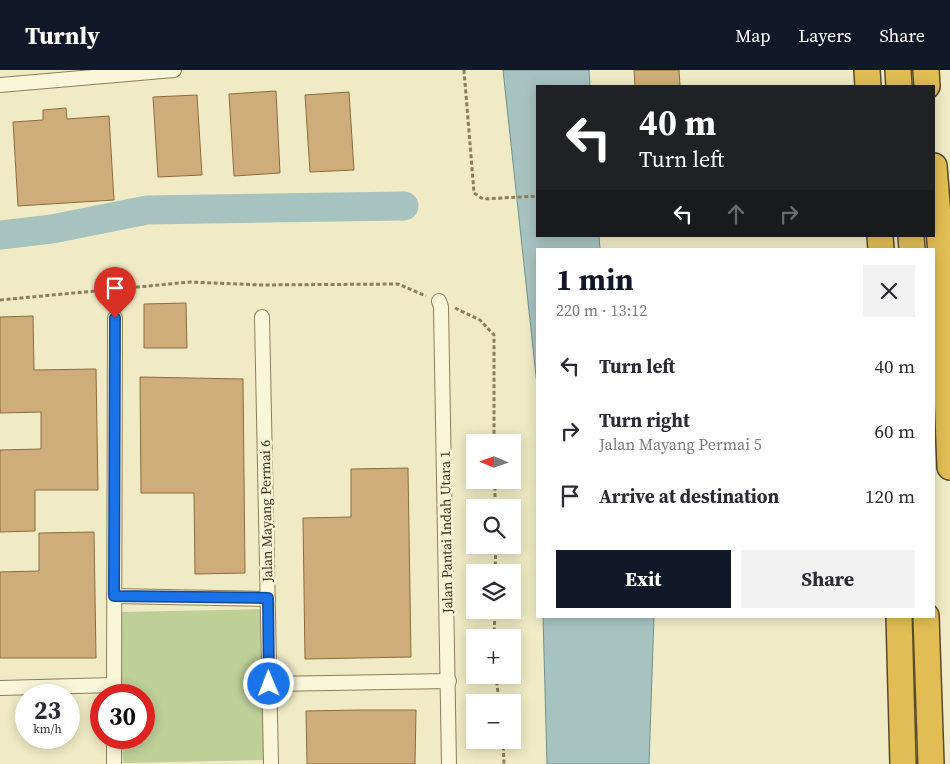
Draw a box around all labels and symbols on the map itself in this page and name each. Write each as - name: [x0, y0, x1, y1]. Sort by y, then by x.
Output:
- pin: [94, 267, 136, 318]
- north arrow: [466, 434, 521, 489]
- street label: Jalan Mayang Permai 6: [255, 440, 277, 583]
- street label: Jalan Pantai Indah Utara 1: [435, 451, 457, 614]
- position arrow: [242, 657, 294, 709]
- speed limit sign: 30: [90, 684, 155, 749]

